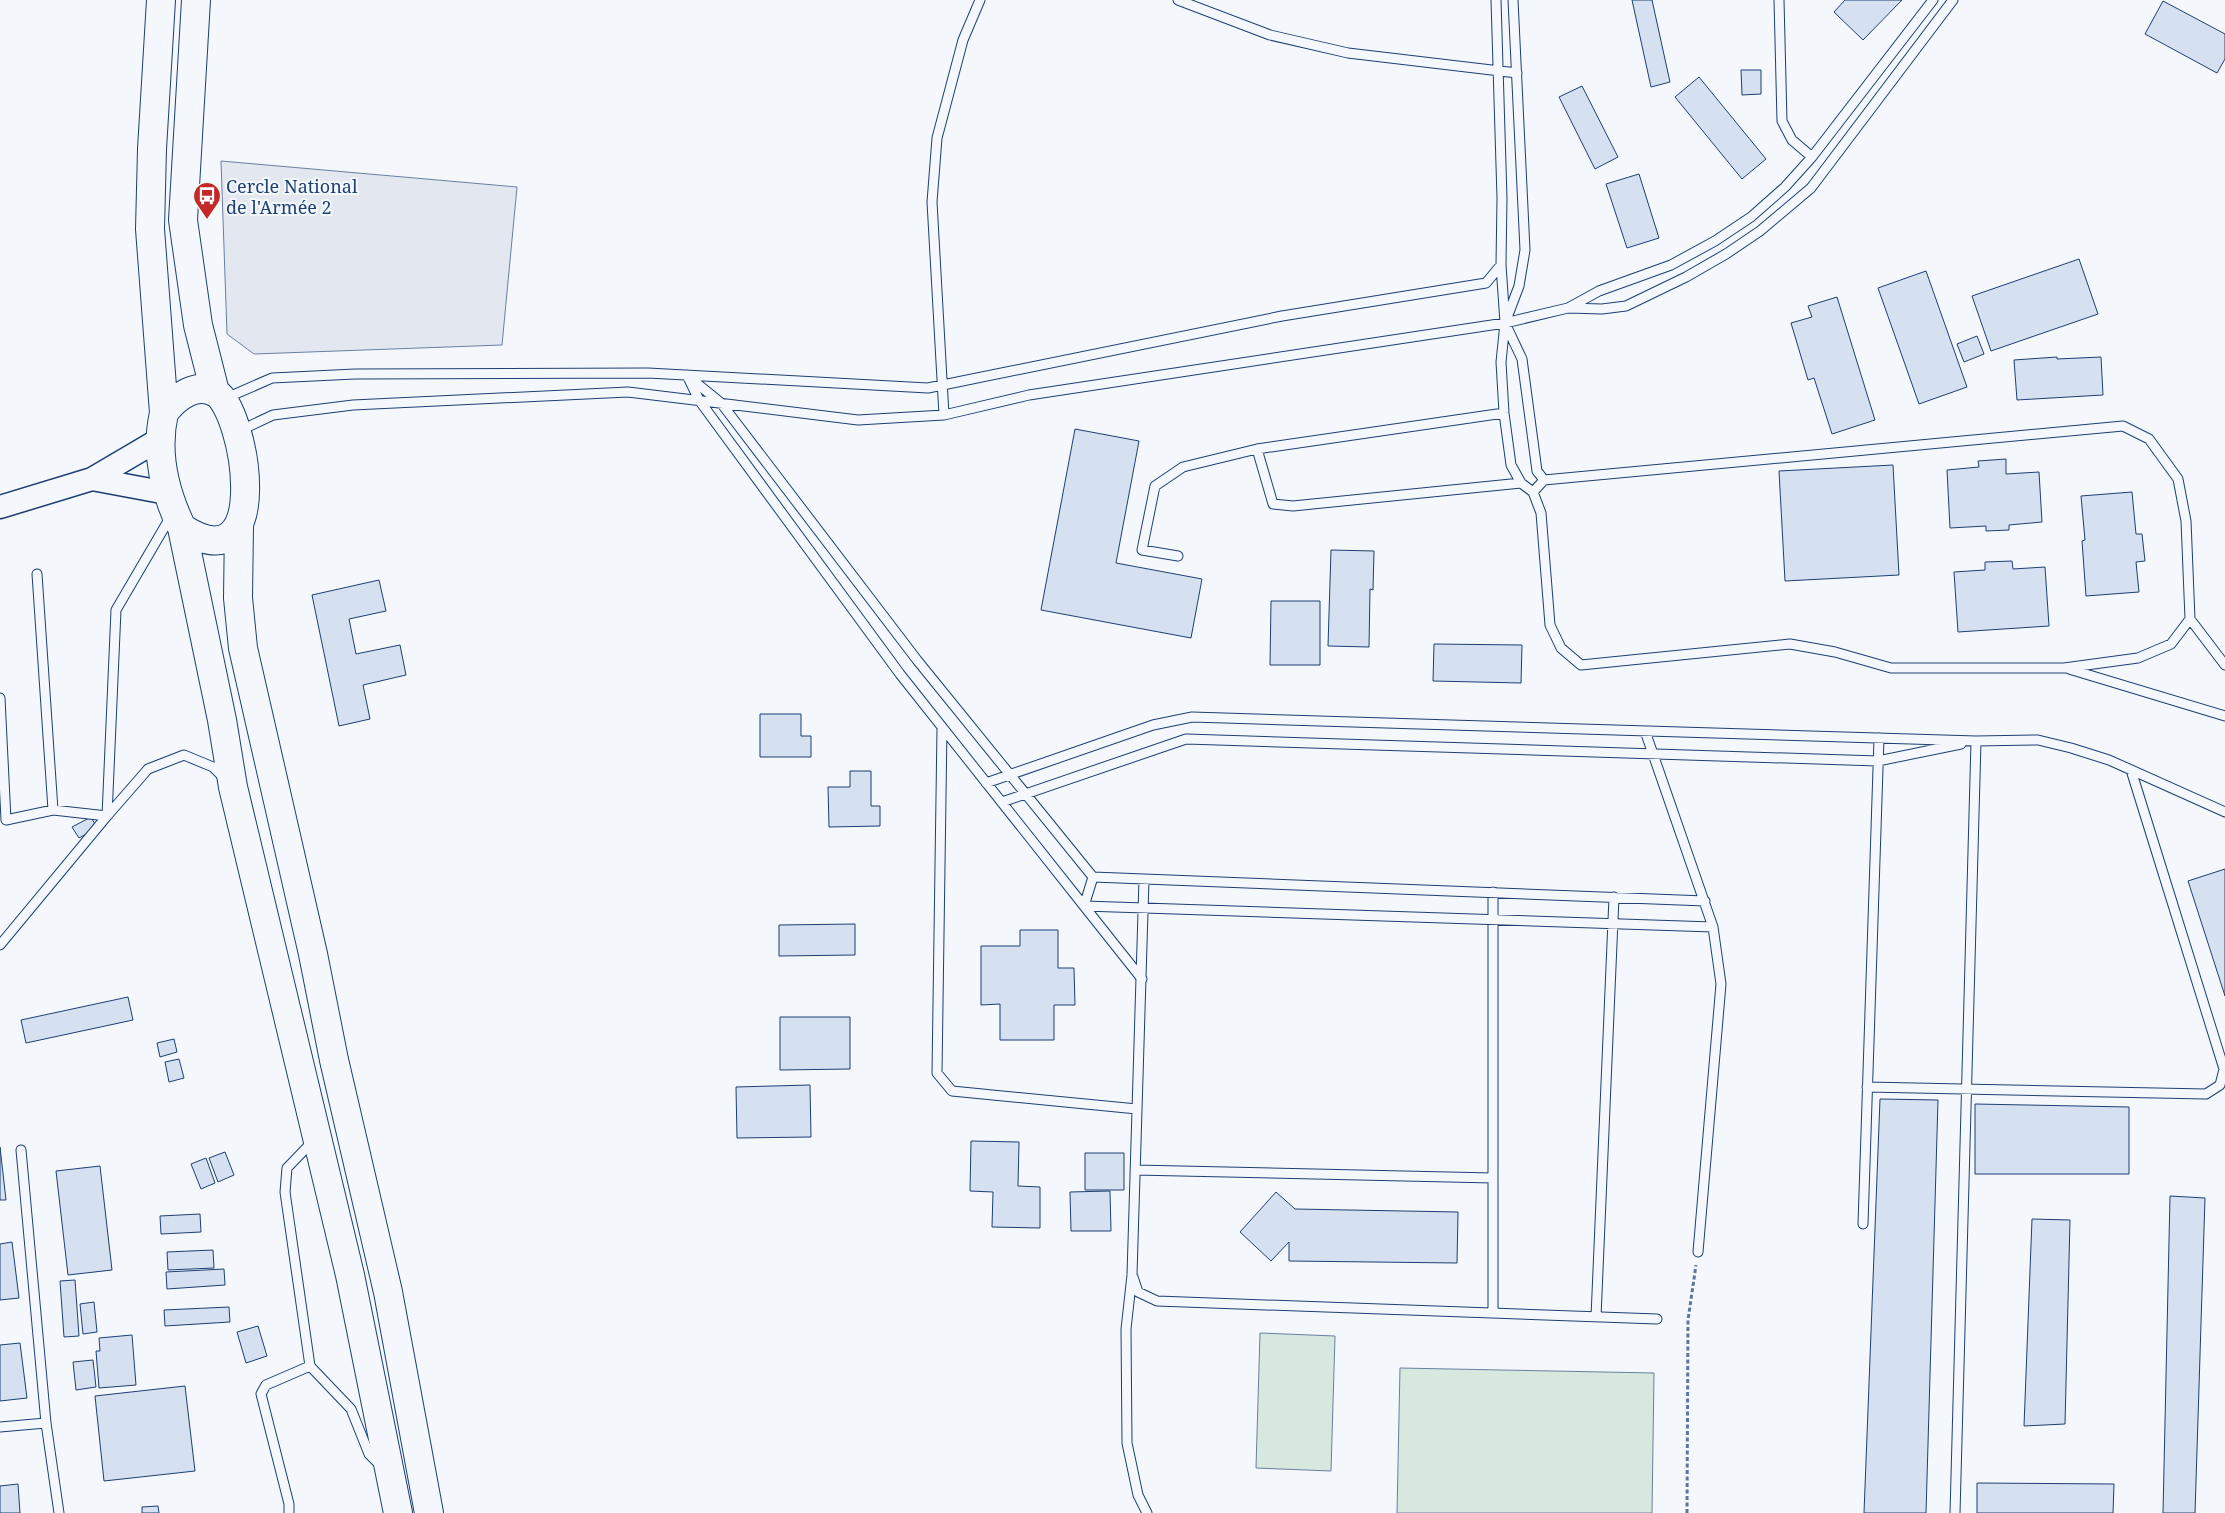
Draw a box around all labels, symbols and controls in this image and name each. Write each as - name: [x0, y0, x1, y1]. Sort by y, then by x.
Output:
- place label: Cercle National de l'Armée 2: [226, 174, 358, 219]
- bus stop icon: Cercle National de l'Armée 2: [192, 181, 222, 220]

